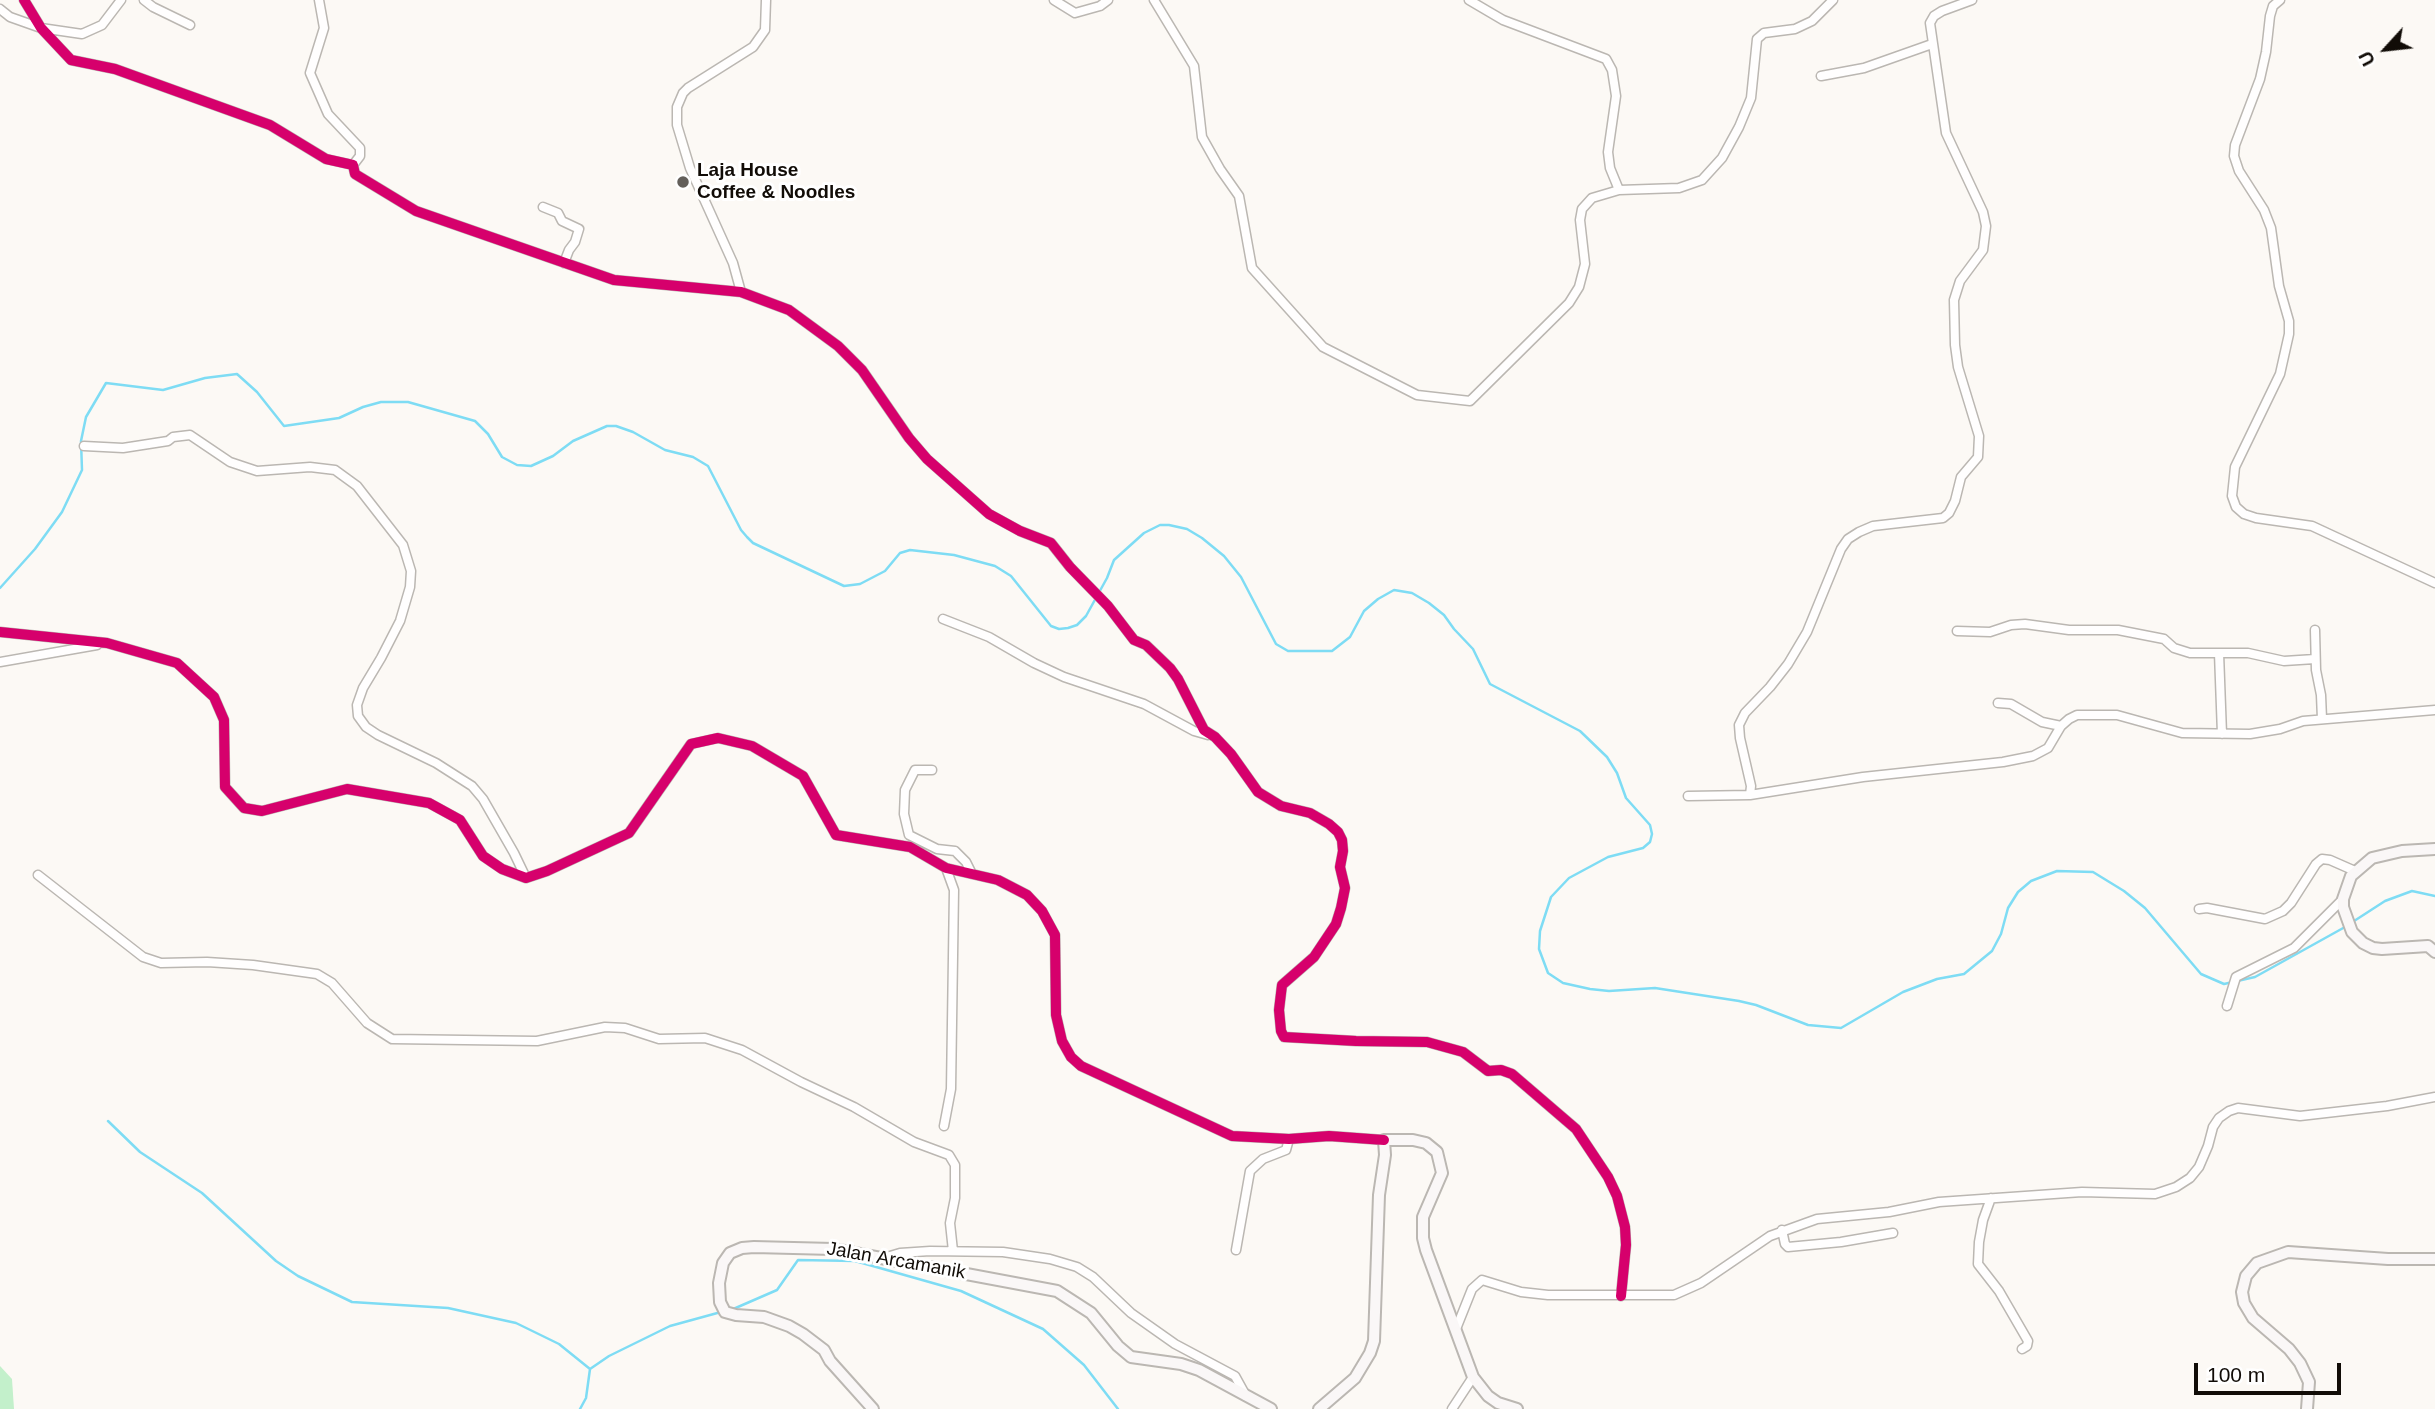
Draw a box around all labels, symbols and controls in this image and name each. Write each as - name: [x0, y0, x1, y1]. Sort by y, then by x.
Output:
- north arrow: [2351, 14, 2421, 84]
- text: U: [2354, 48, 2379, 70]
- place label: Laja House Coffee & Noodles: [697, 160, 855, 204]
- marker: Laja House Coffee & Noodles: [675, 174, 691, 190]
- street label: Jalan Arcamanik: [825, 1238, 967, 1284]
- scale bar: [2197, 1350, 2344, 1394]
- text: 100 m: [2207, 1363, 2265, 1386]

